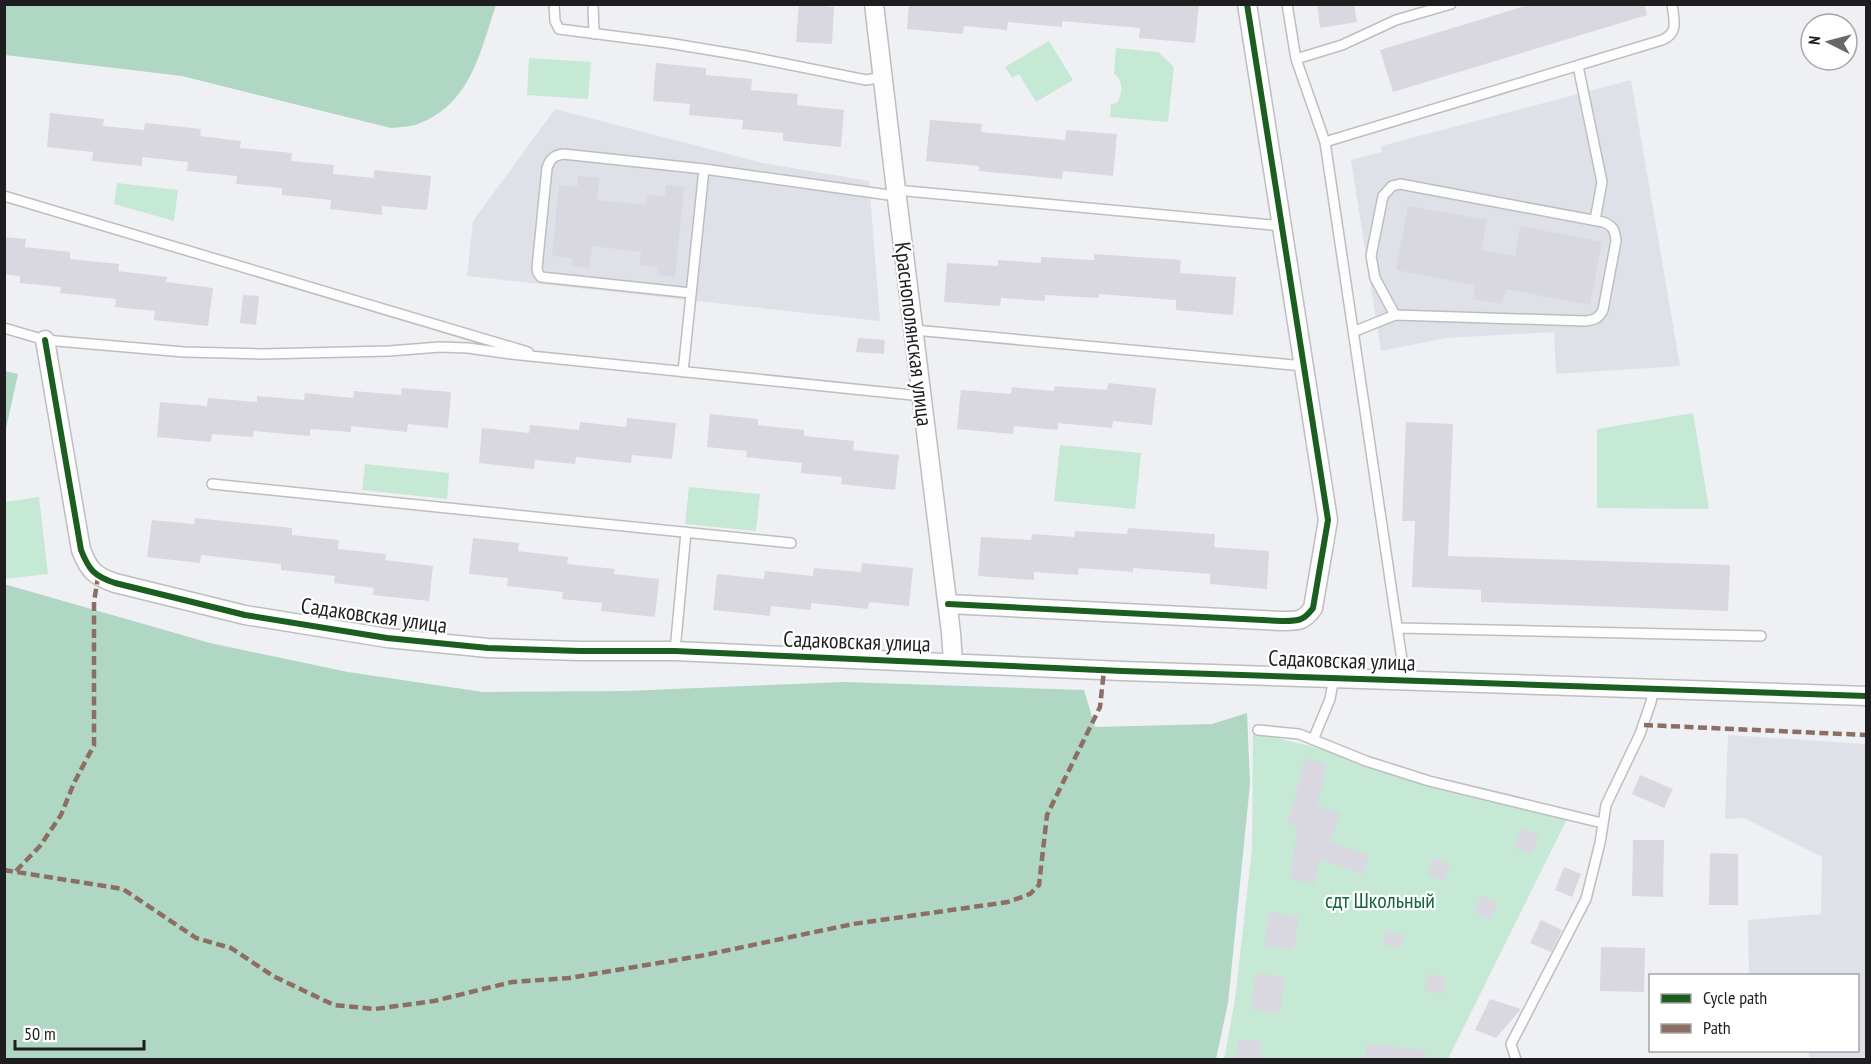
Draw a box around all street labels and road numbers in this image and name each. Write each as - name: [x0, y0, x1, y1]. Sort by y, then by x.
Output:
- street label: Краснополянская улица: [889, 240, 939, 428]
- street label: Садаковская улица: [299, 591, 449, 639]
- street label: Садаковская улица: [783, 624, 931, 658]
- street label: Садаковская улица: [1268, 643, 1416, 677]

